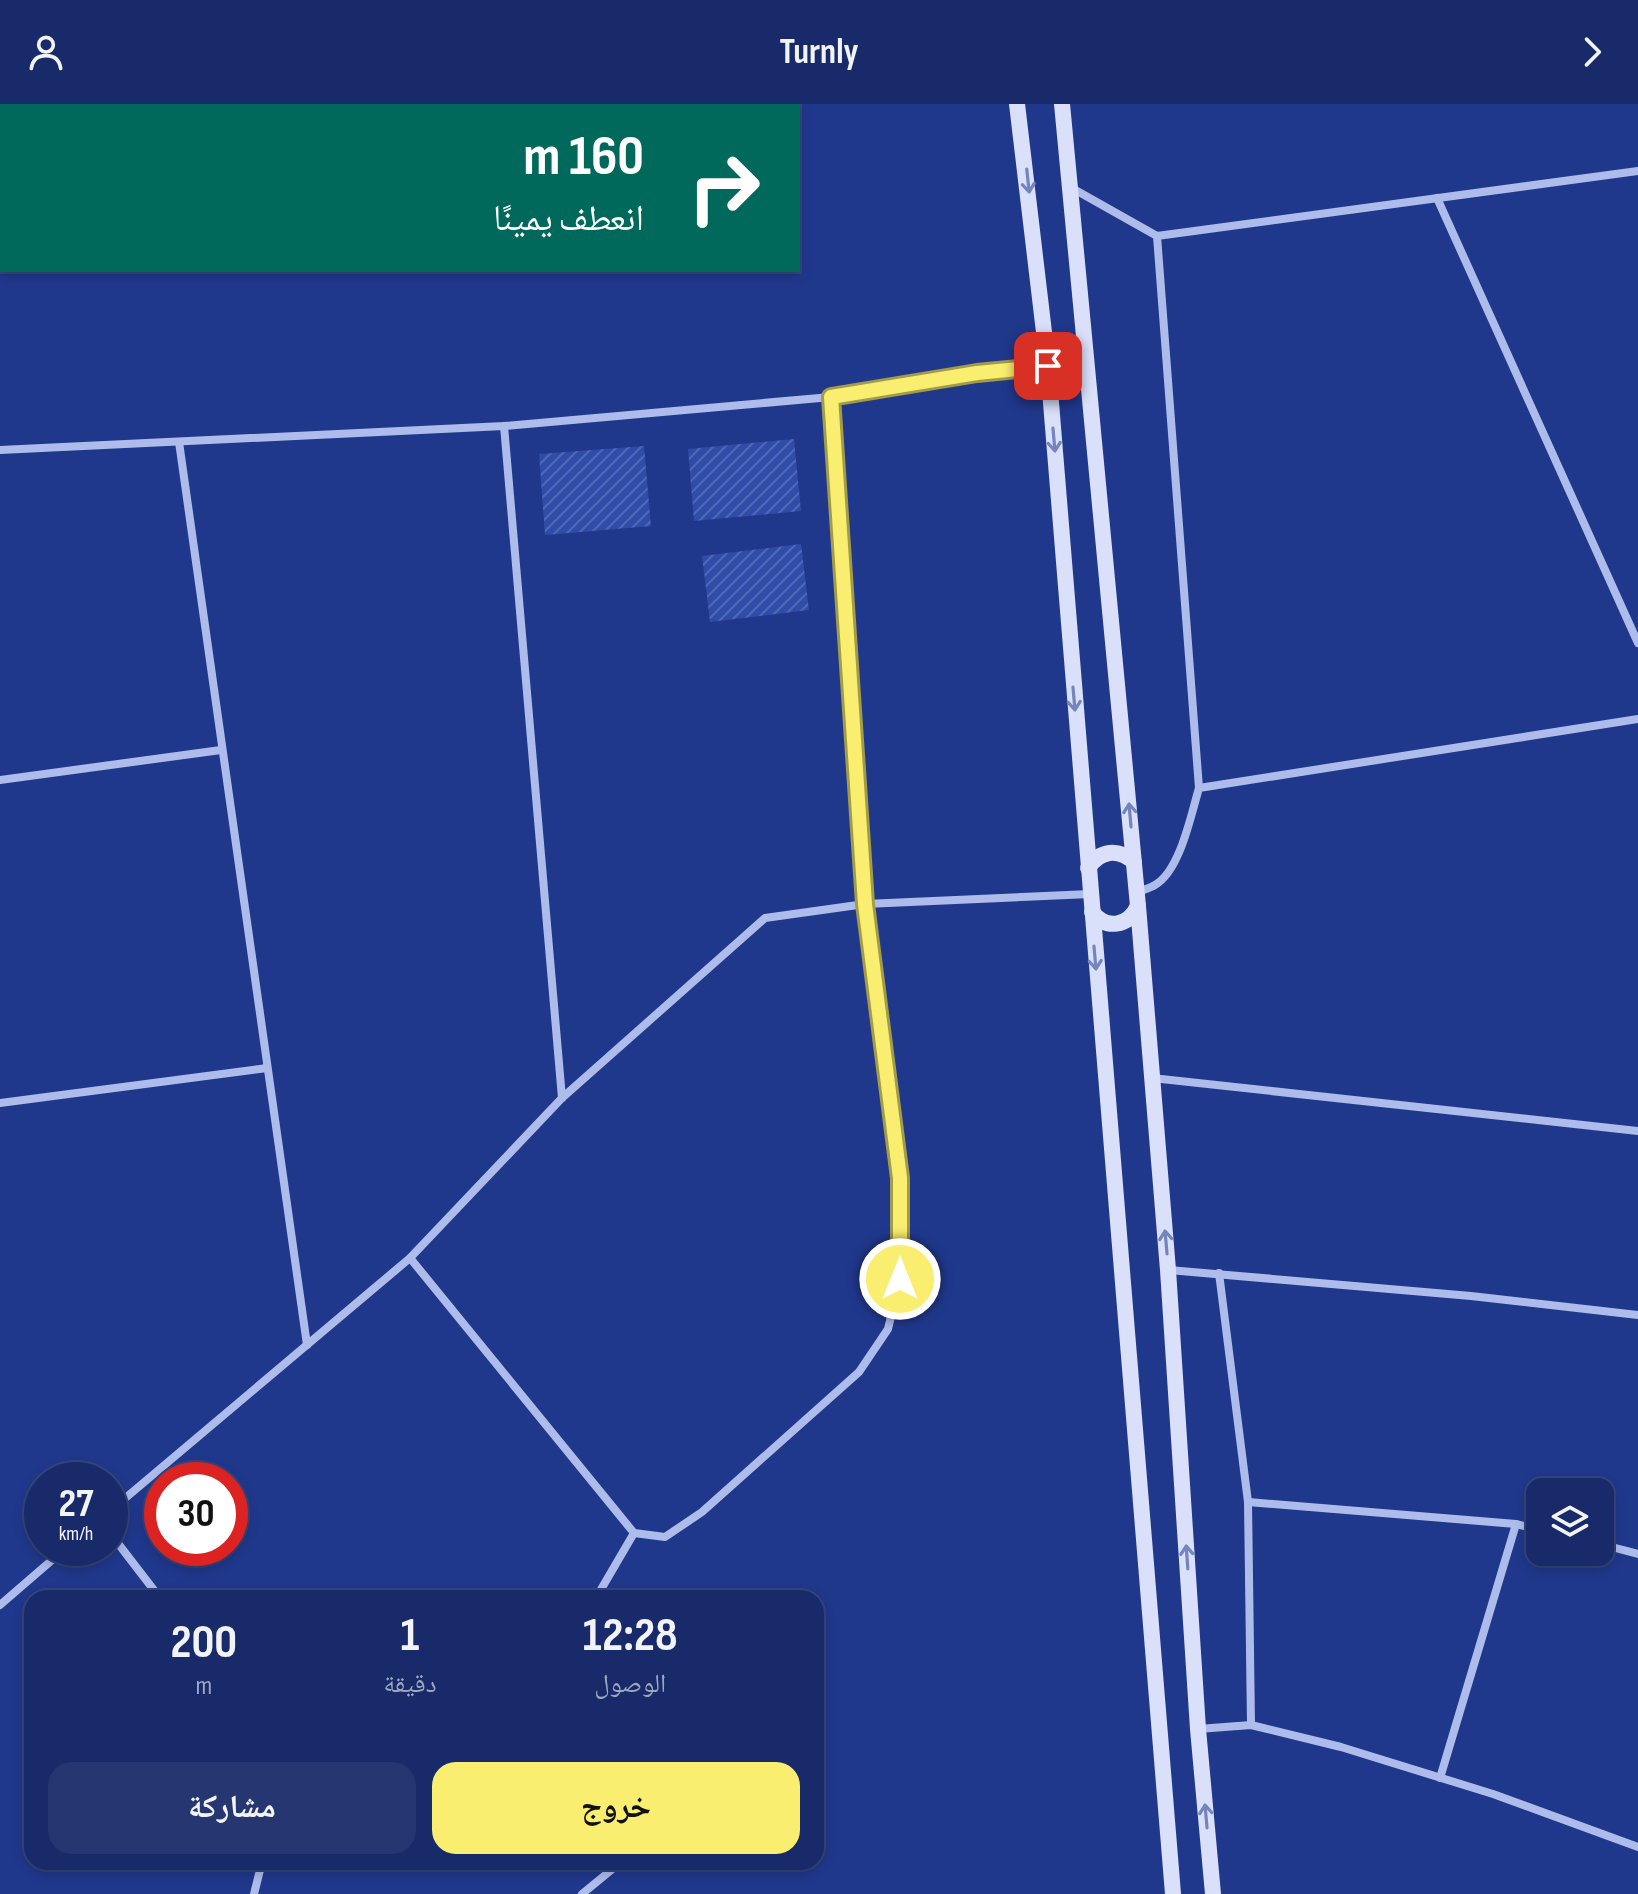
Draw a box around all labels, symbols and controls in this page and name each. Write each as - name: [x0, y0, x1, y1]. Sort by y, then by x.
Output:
- icon: person: [24, 30, 68, 74]
- icon: forward: [1570, 30, 1614, 74]
- text: Turnly: [780, 31, 858, 74]
- text: 160 m: [523, 124, 644, 191]
- icon: right: [672, 136, 776, 240]
- one-way arrow: [1020, 167, 1035, 194]
- text: انعطف يمينًا: [493, 198, 644, 241]
- pin: [1014, 332, 1082, 400]
- icon: arrive: [1026, 344, 1070, 388]
- one-way arrow: [1047, 426, 1062, 453]
- one-way arrow: [1067, 685, 1082, 712]
- one-way arrow: [1122, 802, 1137, 829]
- one-way arrow: [1088, 944, 1103, 971]
- one-way arrow: [1158, 1229, 1173, 1256]
- position arrow: [858, 1237, 942, 1321]
- speed limit sign: 30: [144, 1462, 248, 1566]
- map controls: [1526, 1478, 1614, 1566]
- button: layers: [1526, 1478, 1614, 1566]
- text: 27: [59, 1480, 93, 1528]
- text: km/h: [59, 1522, 93, 1546]
- one-way arrow: [1179, 1544, 1194, 1571]
- text: 1: [401, 1607, 419, 1664]
- text: 12:28: [583, 1607, 678, 1664]
- text: 200: [170, 1614, 237, 1671]
- text: دقيقة: [384, 1669, 436, 1700]
- text: الوصول: [594, 1669, 666, 1700]
- text: m: [195, 1671, 212, 1702]
- button: مشاركة: [48, 1762, 416, 1854]
- button: خروج: [432, 1762, 800, 1854]
- one-way arrow: [1198, 1803, 1213, 1830]

